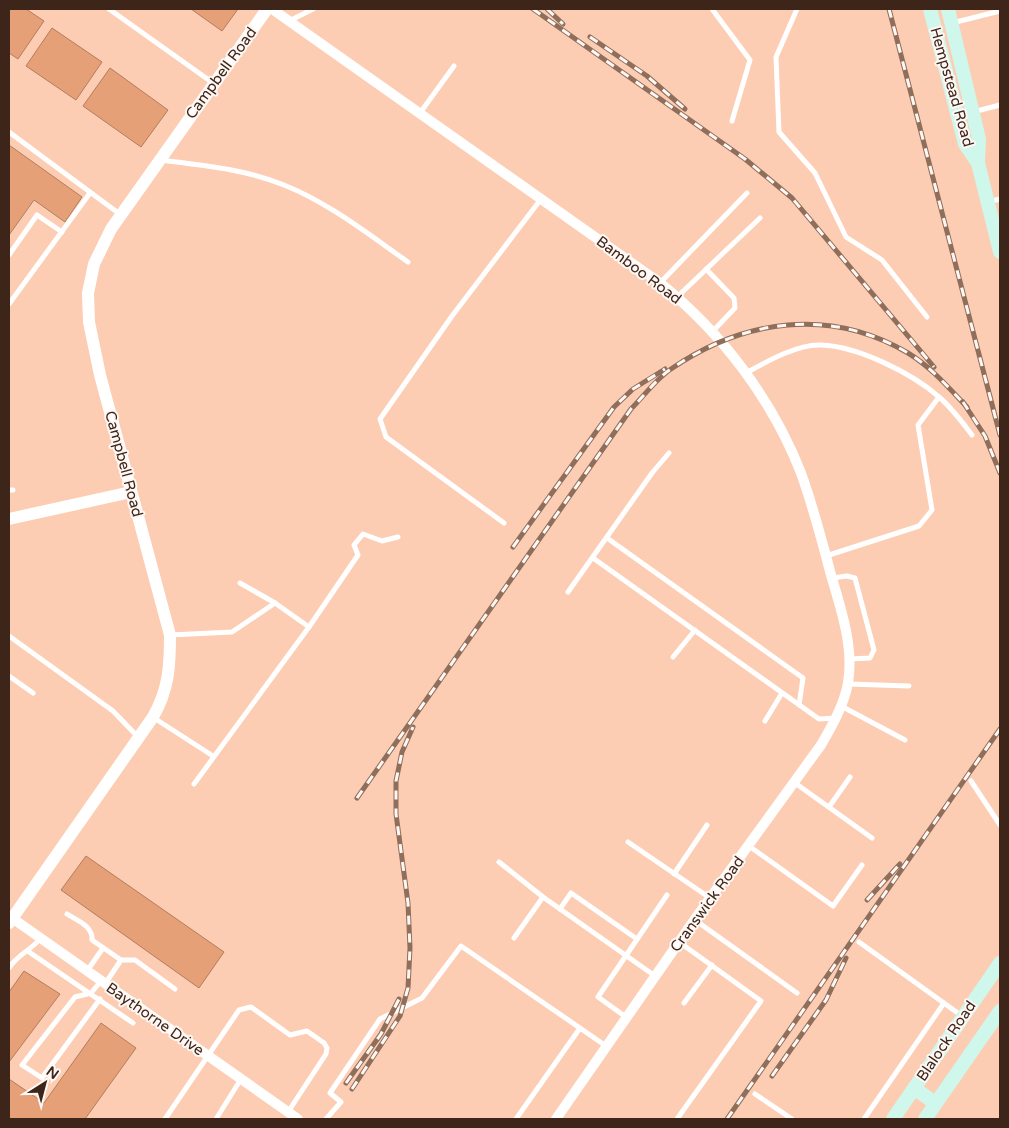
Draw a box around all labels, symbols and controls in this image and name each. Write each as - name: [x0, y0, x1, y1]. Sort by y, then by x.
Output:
- street label: Campbell Road: [182, 24, 260, 122]
- street label: Hempstead Road: [926, 25, 978, 149]
- street label: Bamboo Road: [593, 232, 685, 308]
- street label: Campbell Road: [101, 409, 147, 519]
- street label: Cranswick Road: [666, 853, 748, 955]
- street label: Baythorne Drive: [103, 979, 207, 1059]
- street label: Blalock Road: [913, 997, 979, 1085]
- north arrow: [20, 1058, 70, 1108]
- text: N: [43, 1063, 62, 1083]

